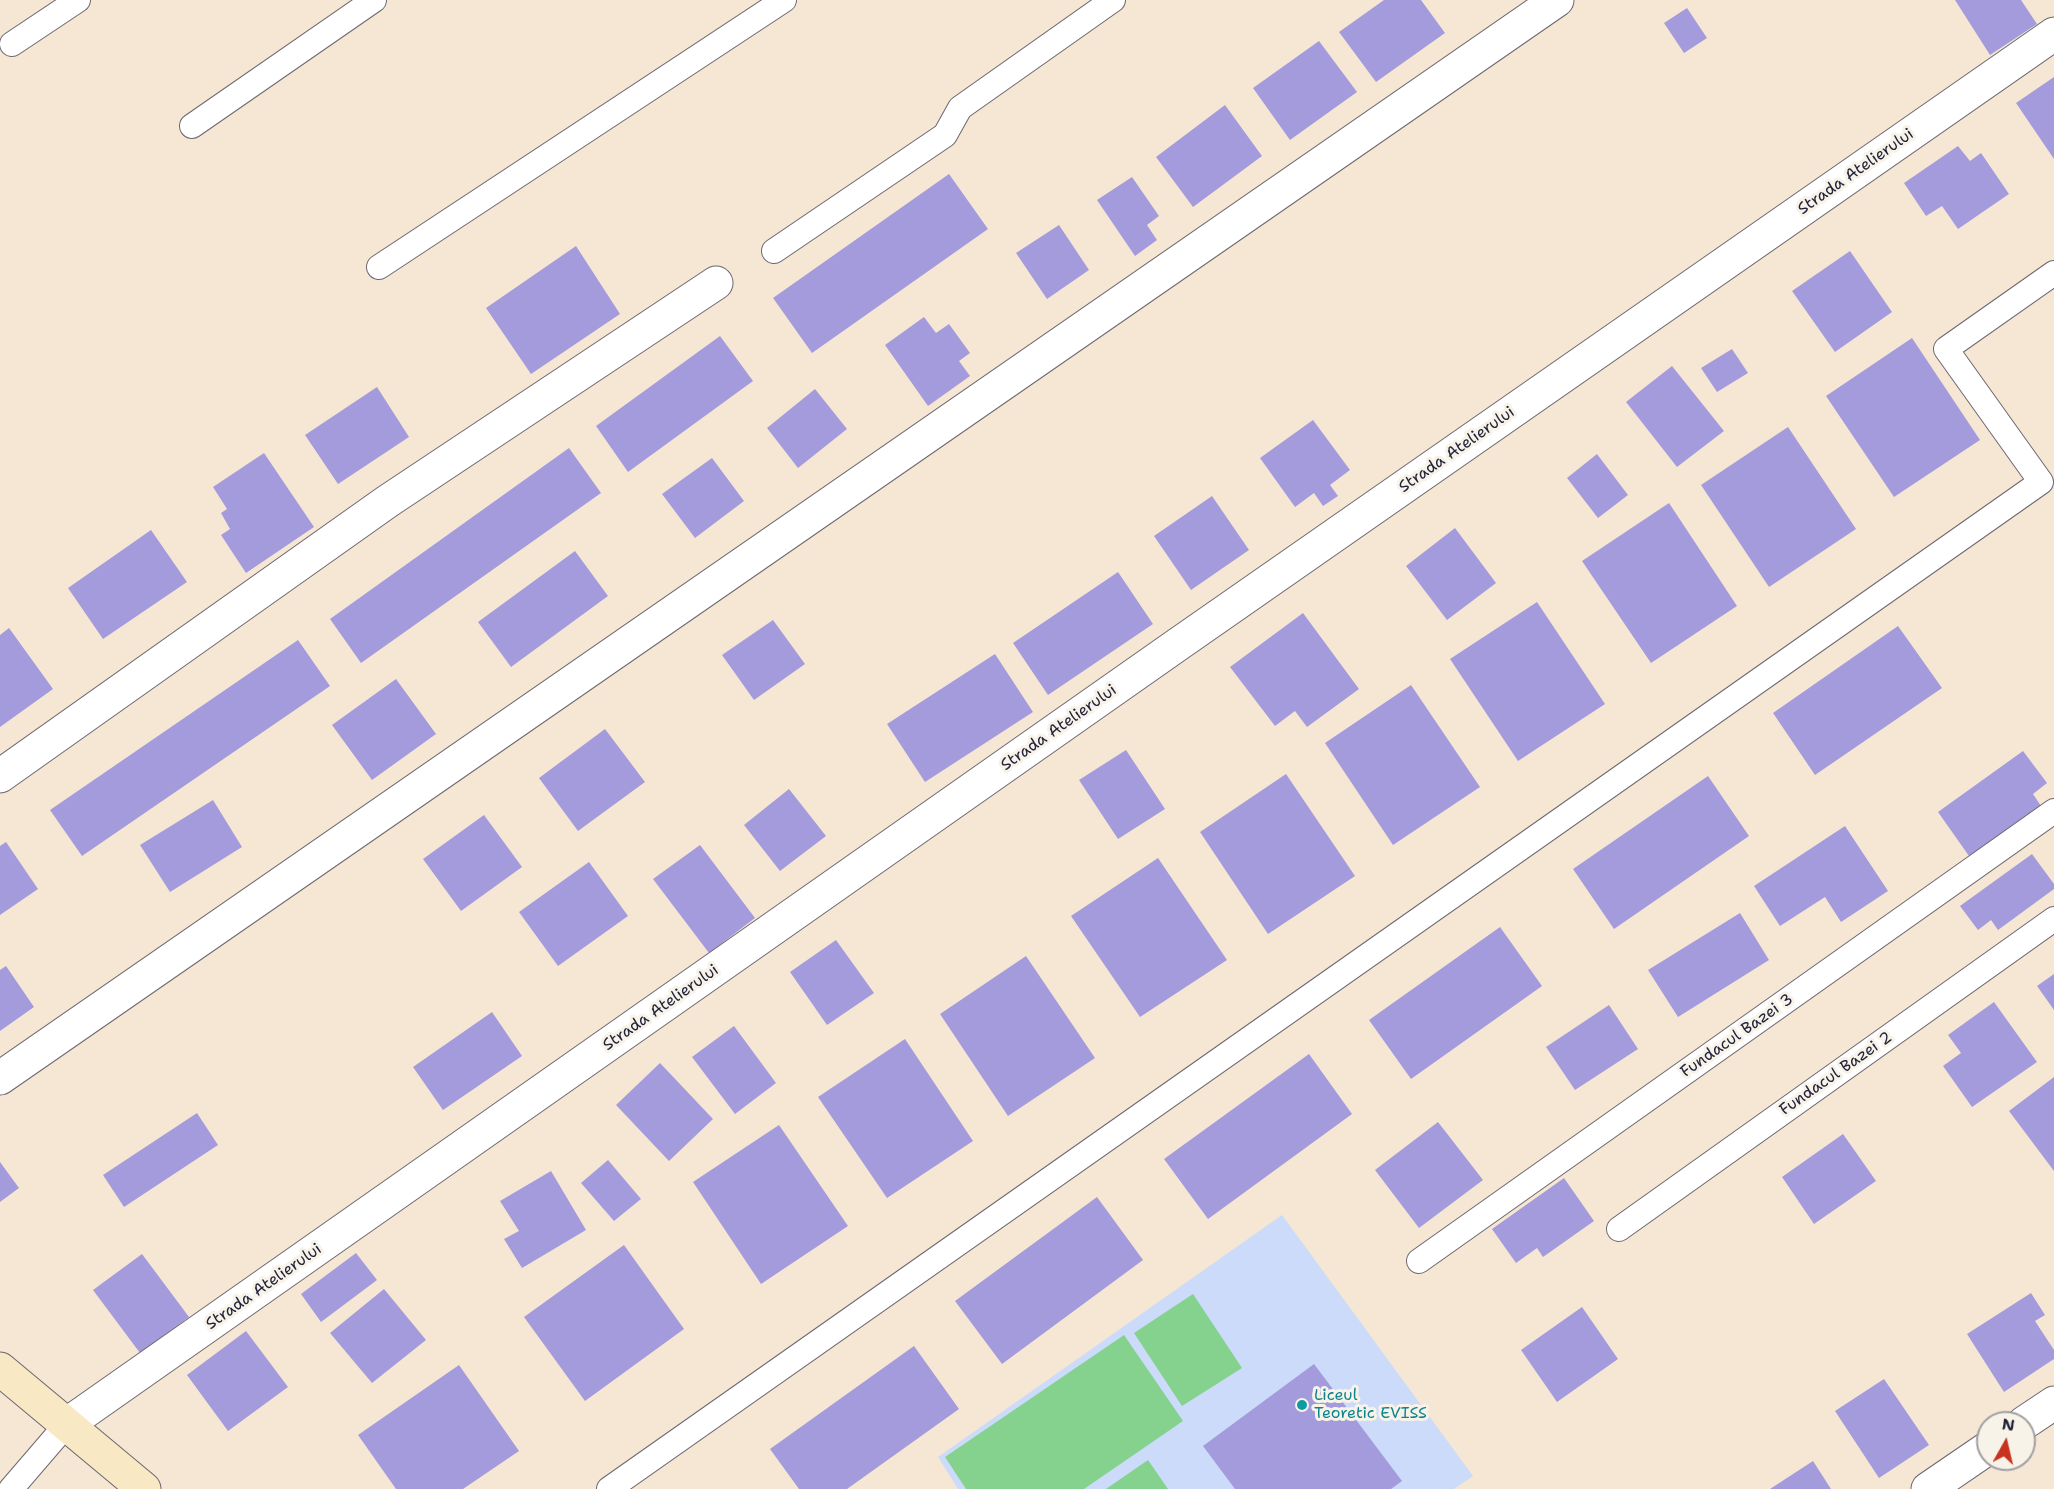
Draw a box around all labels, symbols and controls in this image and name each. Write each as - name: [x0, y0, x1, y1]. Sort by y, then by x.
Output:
- street label: Strada Atelierului: [1794, 125, 1918, 219]
- street label: Strada Atelierului: [1395, 403, 1519, 497]
- street label: Strada Atelierului: [997, 681, 1121, 775]
- street label: Strada Atelierului: [599, 961, 723, 1055]
- street label: Fundacul Bazei 3: [1677, 990, 1797, 1082]
- street label: Fundacul Bazei 2: [1776, 1028, 1896, 1120]
- street label: Strada Atelierului: [202, 1240, 326, 1334]
- place label: Liceul Teoretic EVISS: [1314, 1386, 1427, 1424]
- marker: Liceul Teoretic EVISS: [1295, 1398, 1309, 1412]
- north arrow: [1976, 1411, 2036, 1471]
- text: N: [2001, 1413, 2016, 1436]

